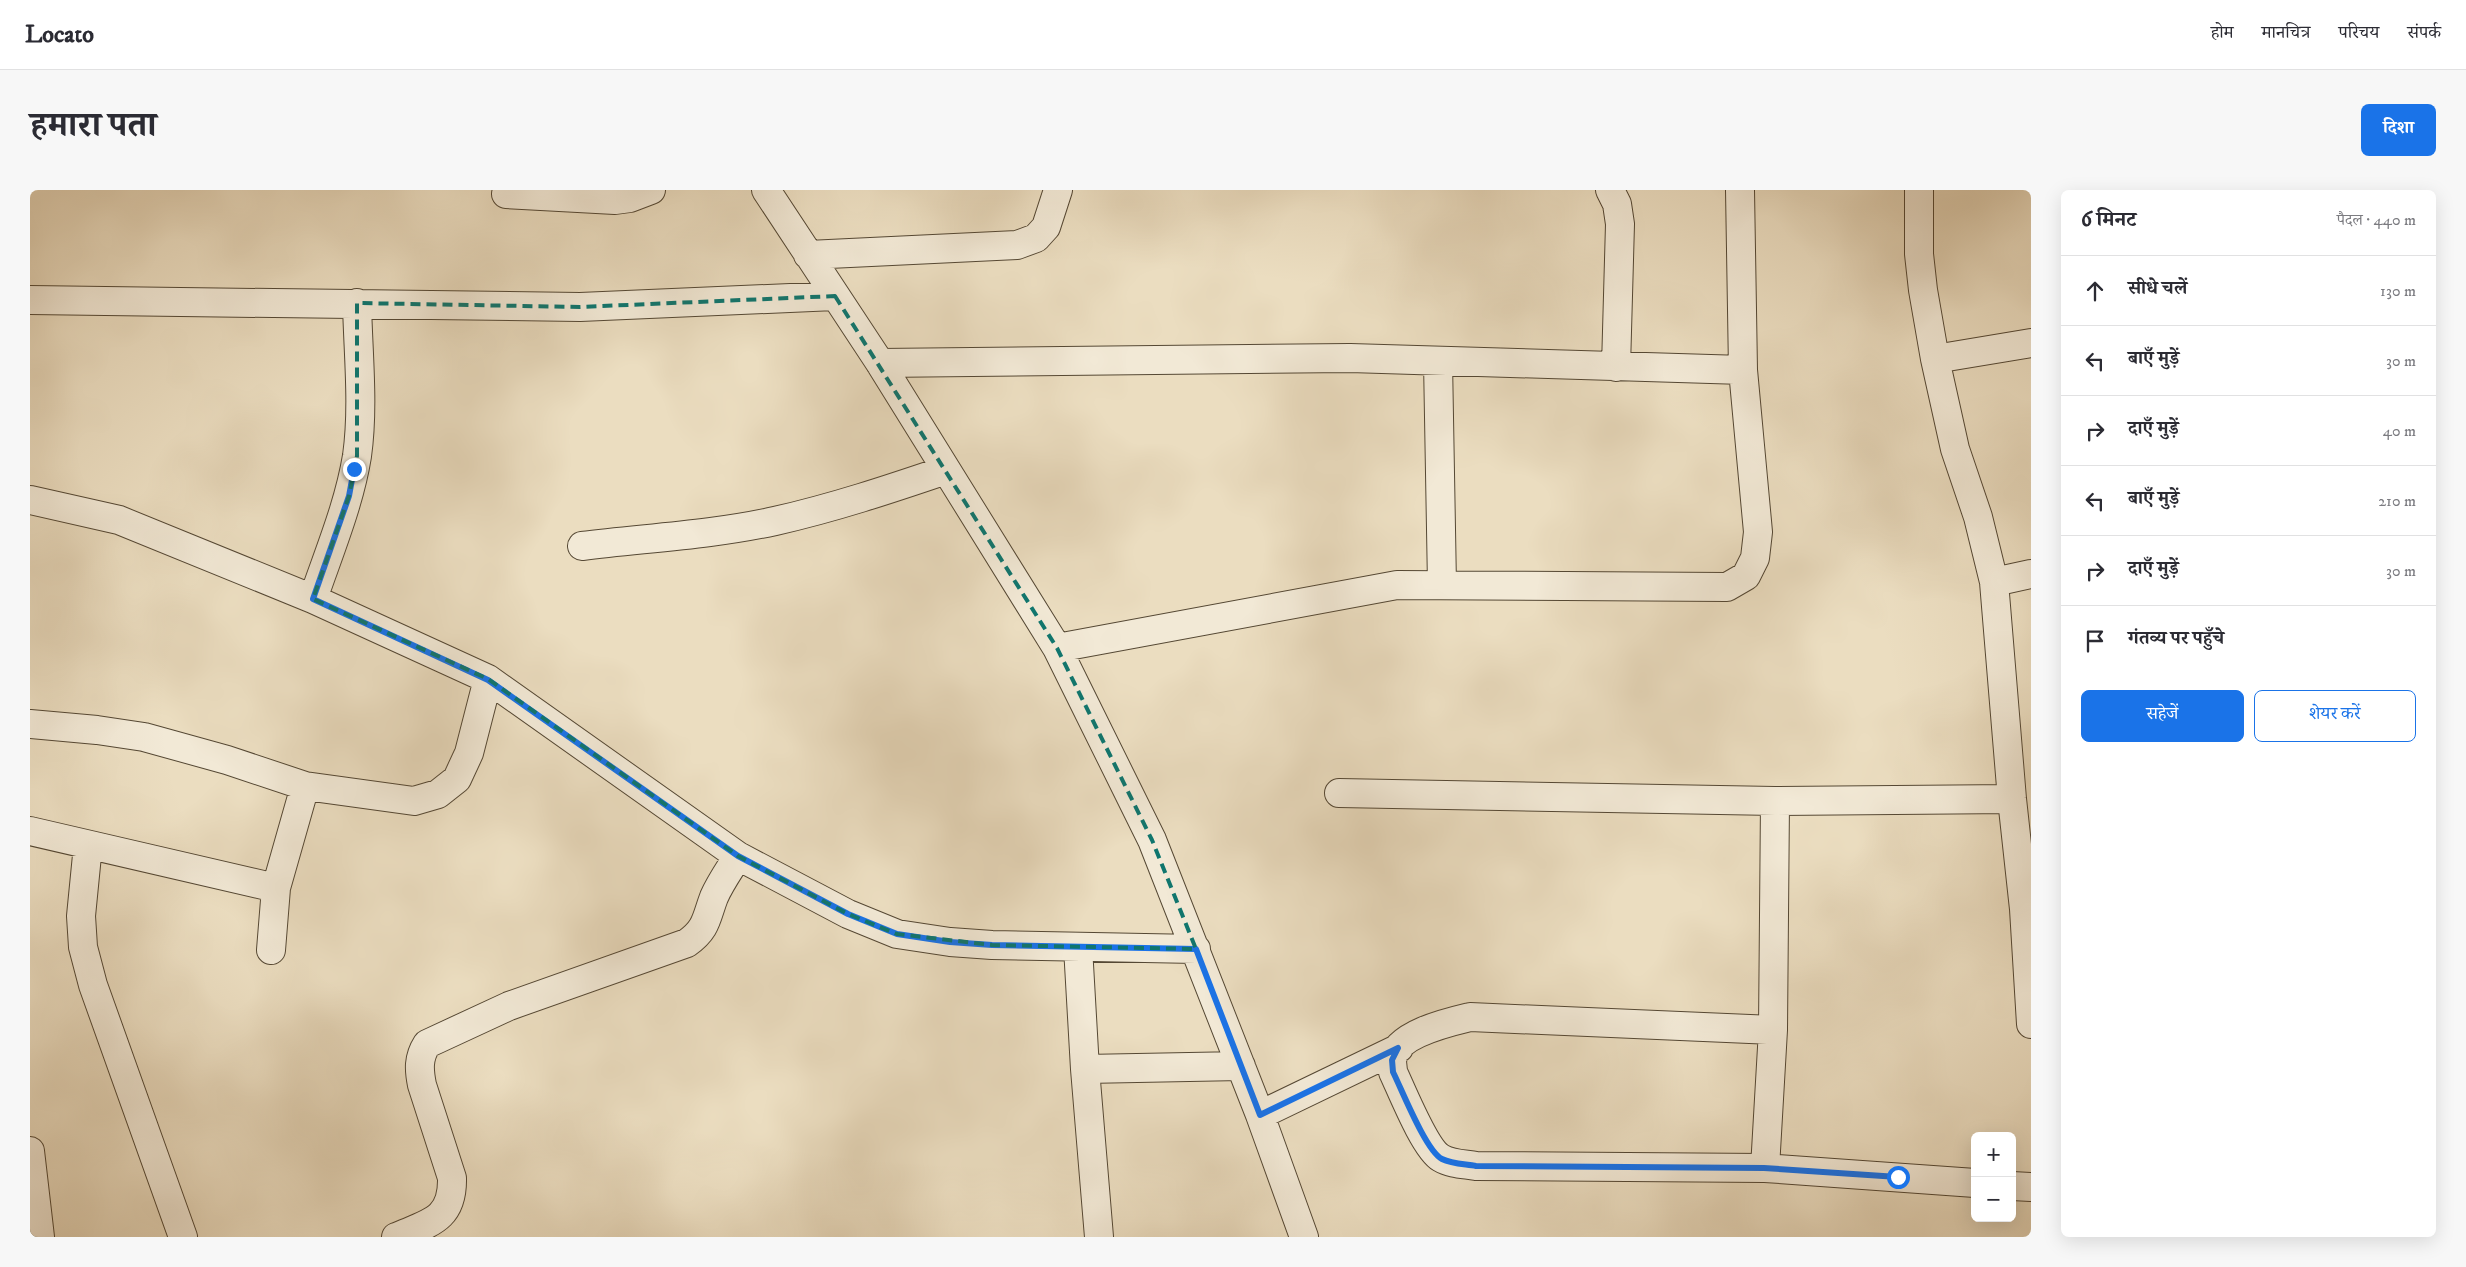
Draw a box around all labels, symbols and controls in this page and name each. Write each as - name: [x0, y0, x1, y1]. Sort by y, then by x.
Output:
- text: Locato: [25, 20, 94, 50]
- text: होम: [2211, 22, 2234, 44]
- text: मानचित्र: [2262, 22, 2310, 44]
- text: परिचय: [2338, 22, 2379, 44]
- text: संपर्क: [2407, 22, 2441, 44]
- text: हमारा पता: [30, 104, 157, 148]
- button: दिशा: [2361, 104, 2436, 156]
- text: 6 मिनट: [2081, 207, 2136, 233]
- text: पैदल · 440 m: [2337, 210, 2416, 230]
- icon: ahead: [2081, 277, 2109, 305]
- text: सीधे चलें: [2128, 277, 2187, 300]
- text: 130 m: [2380, 281, 2416, 301]
- icon: left: [2081, 347, 2109, 375]
- text: बाएँ मुड़ें: [2128, 347, 2179, 370]
- text: 30 m: [2386, 351, 2416, 371]
- icon: right: [2081, 417, 2109, 445]
- text: दाएँ मुड़ें: [2128, 417, 2179, 440]
- text: 40 m: [2383, 421, 2416, 441]
- route end: [343, 458, 366, 481]
- icon: left: [2081, 487, 2109, 515]
- text: बाएँ मुड़ें: [2128, 487, 2179, 510]
- text: 210 m: [2378, 491, 2416, 511]
- icon: right: [2081, 557, 2109, 585]
- text: दाएँ मुड़ें: [2128, 557, 2179, 580]
- text: 30 m: [2386, 561, 2416, 581]
- icon: arrive: [2081, 627, 2109, 655]
- text: गंतव्य पर पहुँचे: [2128, 627, 2224, 650]
- button: सहेजें: [2081, 690, 2244, 742]
- button: शेयर करें: [2254, 690, 2416, 742]
- map controls: [1971, 1132, 2016, 1222]
- button: +: [1971, 1132, 2016, 1177]
- route start: [1887, 1166, 1910, 1189]
- button: −: [1971, 1177, 2016, 1222]

